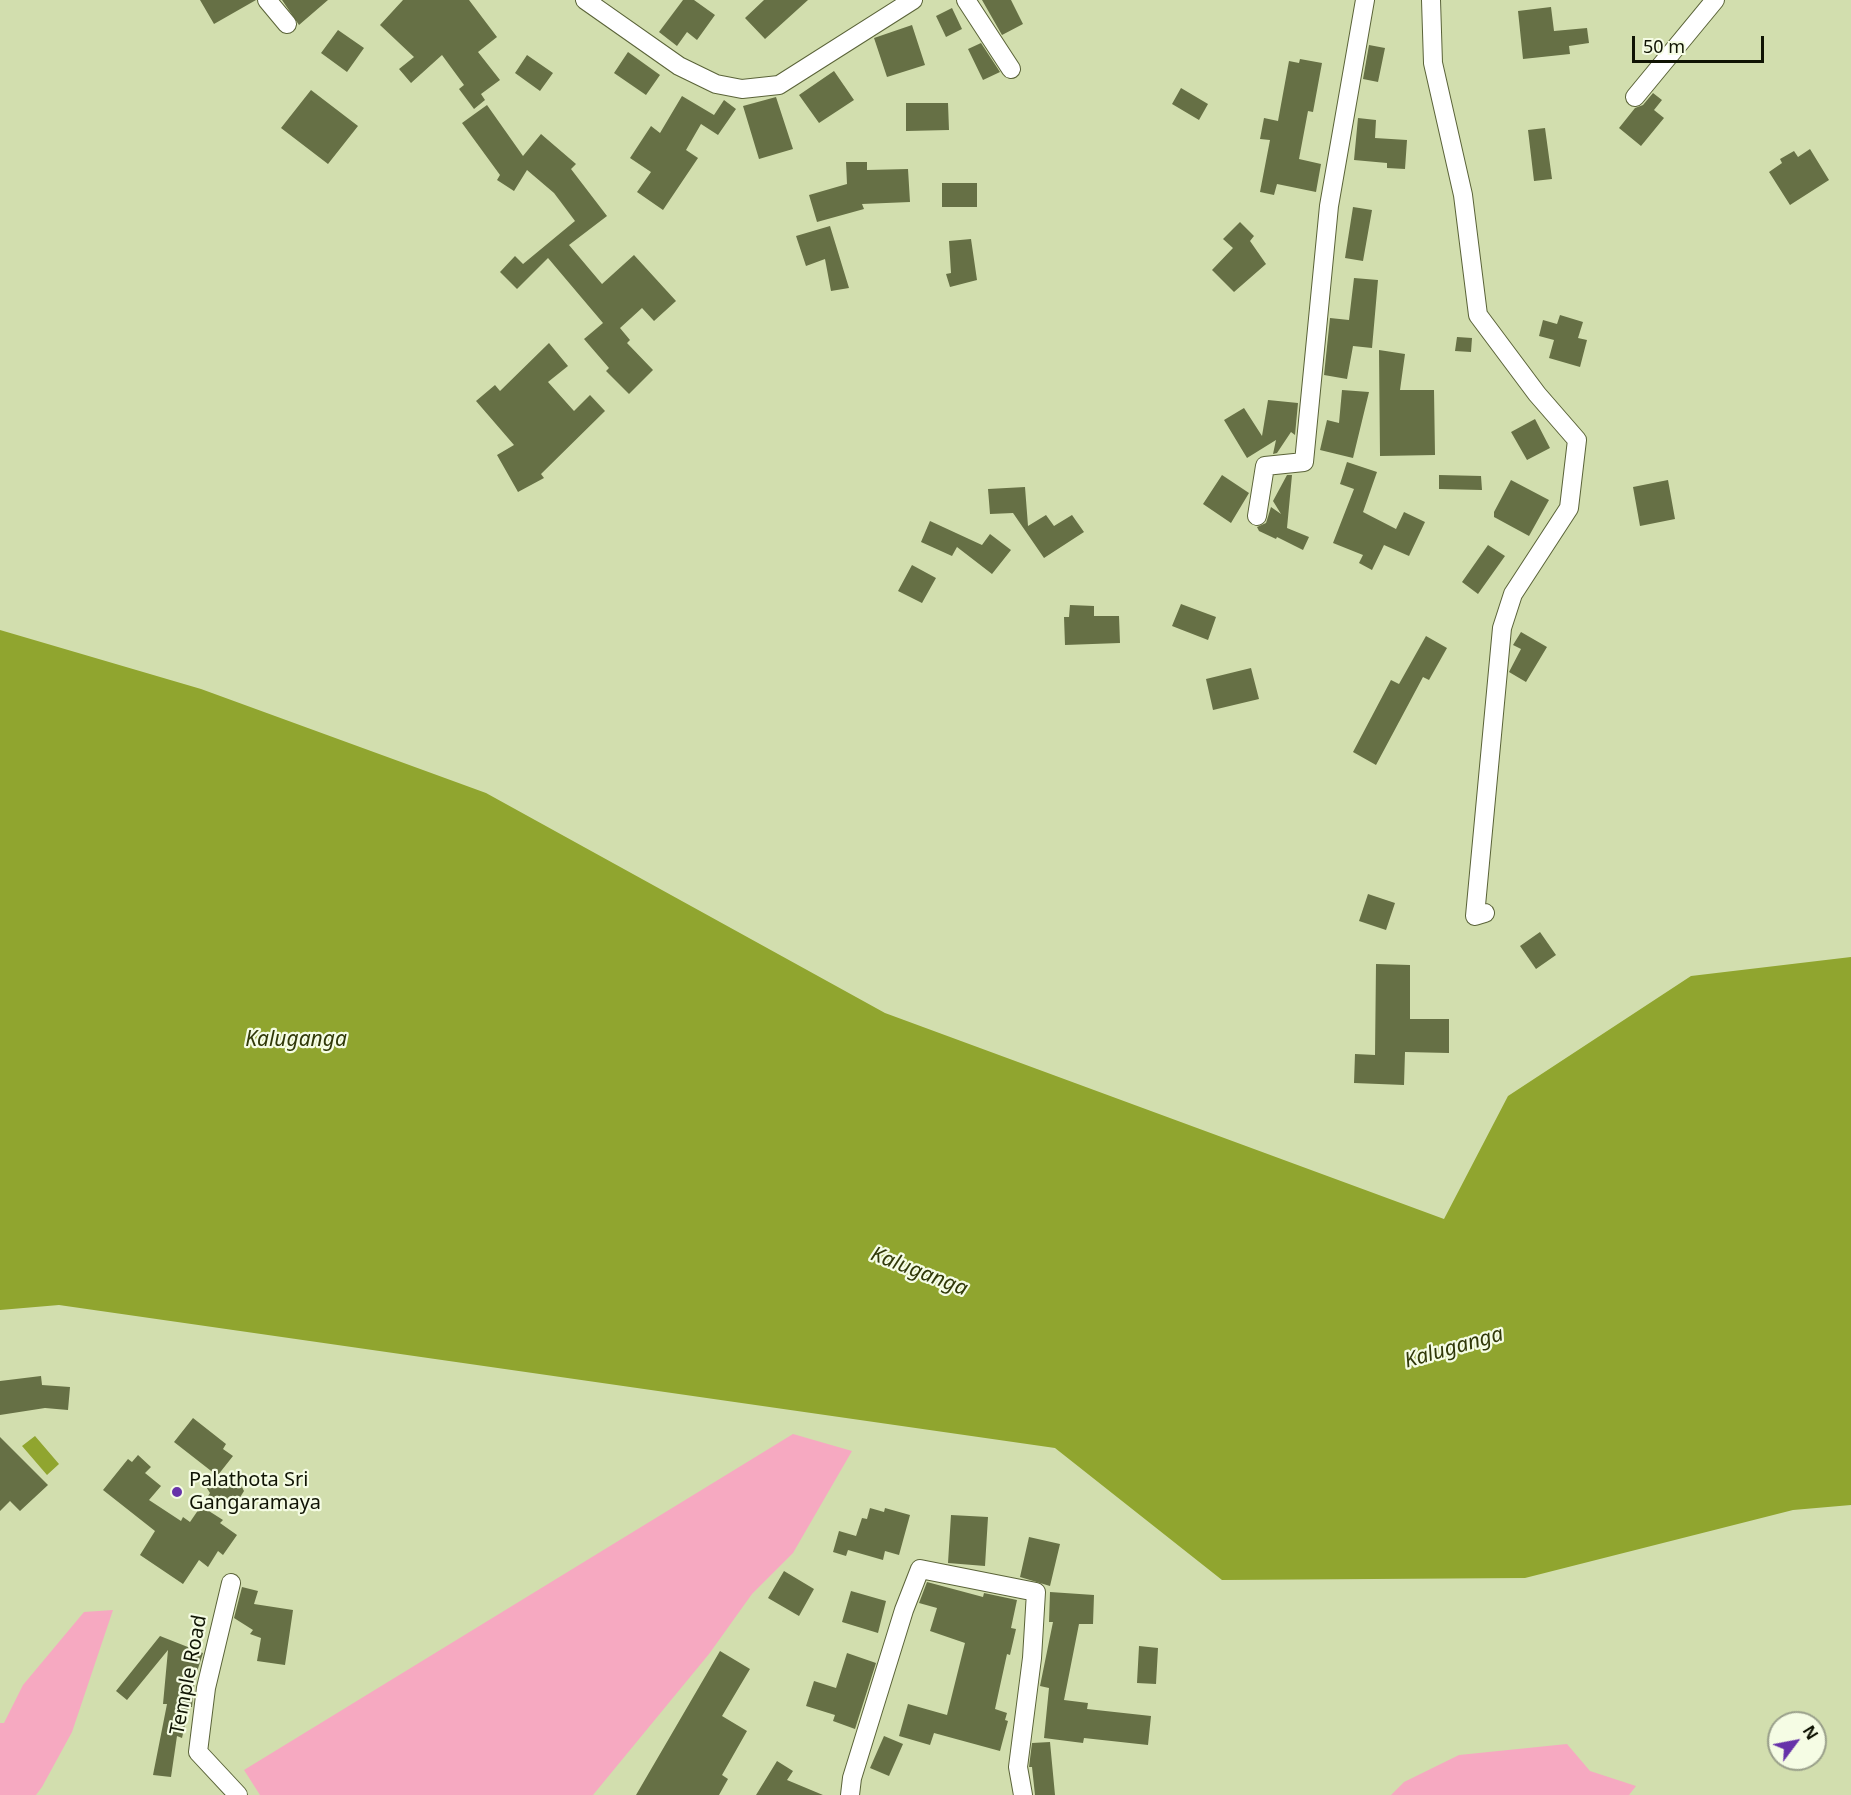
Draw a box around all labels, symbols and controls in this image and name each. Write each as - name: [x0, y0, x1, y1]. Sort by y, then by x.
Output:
- scale bar: [1635, 24, 1767, 62]
- text: 50 m: [1643, 34, 1685, 58]
- water label: Kaluganga: [245, 1027, 347, 1053]
- water label: Kaluganga: [867, 1242, 971, 1302]
- water label: Kaluganga: [1402, 1322, 1506, 1374]
- place label: Palathota Sri Gangaramaya: [189, 1468, 321, 1515]
- marker: Palathota Sri Gangaramaya: [170, 1485, 184, 1499]
- street label: Temple Road: [166, 1613, 212, 1737]
- north arrow: [1767, 1711, 1827, 1771]
- text: N: [1798, 1721, 1823, 1744]

